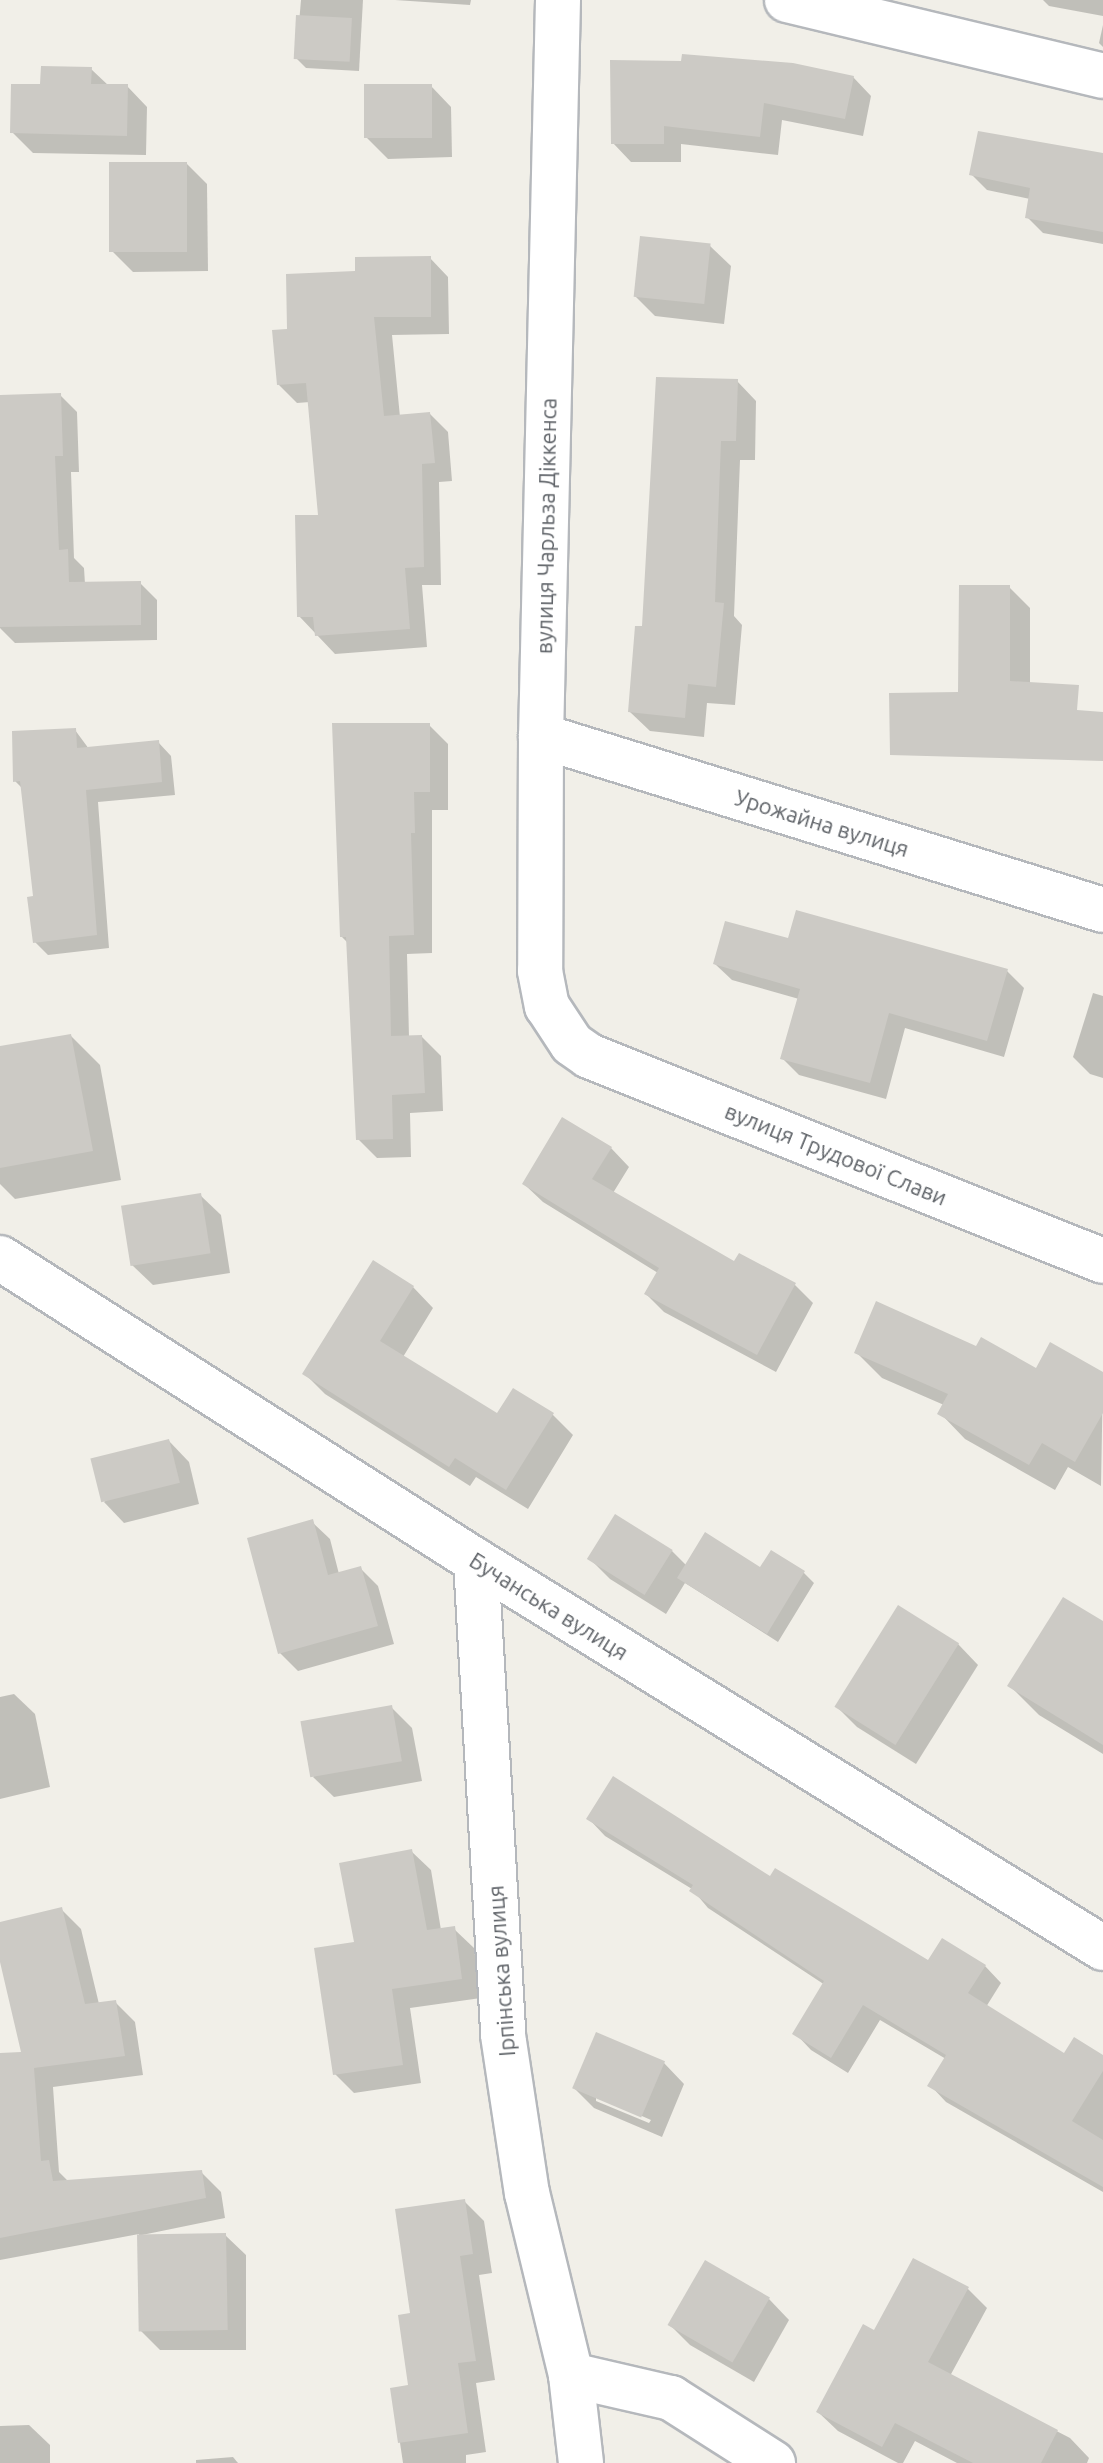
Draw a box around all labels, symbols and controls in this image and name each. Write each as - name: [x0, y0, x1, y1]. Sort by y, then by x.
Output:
- street label: вулиця Чарльза Діккенса: [531, 398, 561, 654]
- street label: Урожайна вулиця: [732, 784, 912, 862]
- street label: вулиця Трудової Слави: [721, 1097, 951, 1211]
- street label: Бучанська вулиця: [465, 1547, 633, 1665]
- street label: Ірпінська вулиця: [482, 1885, 520, 2057]

